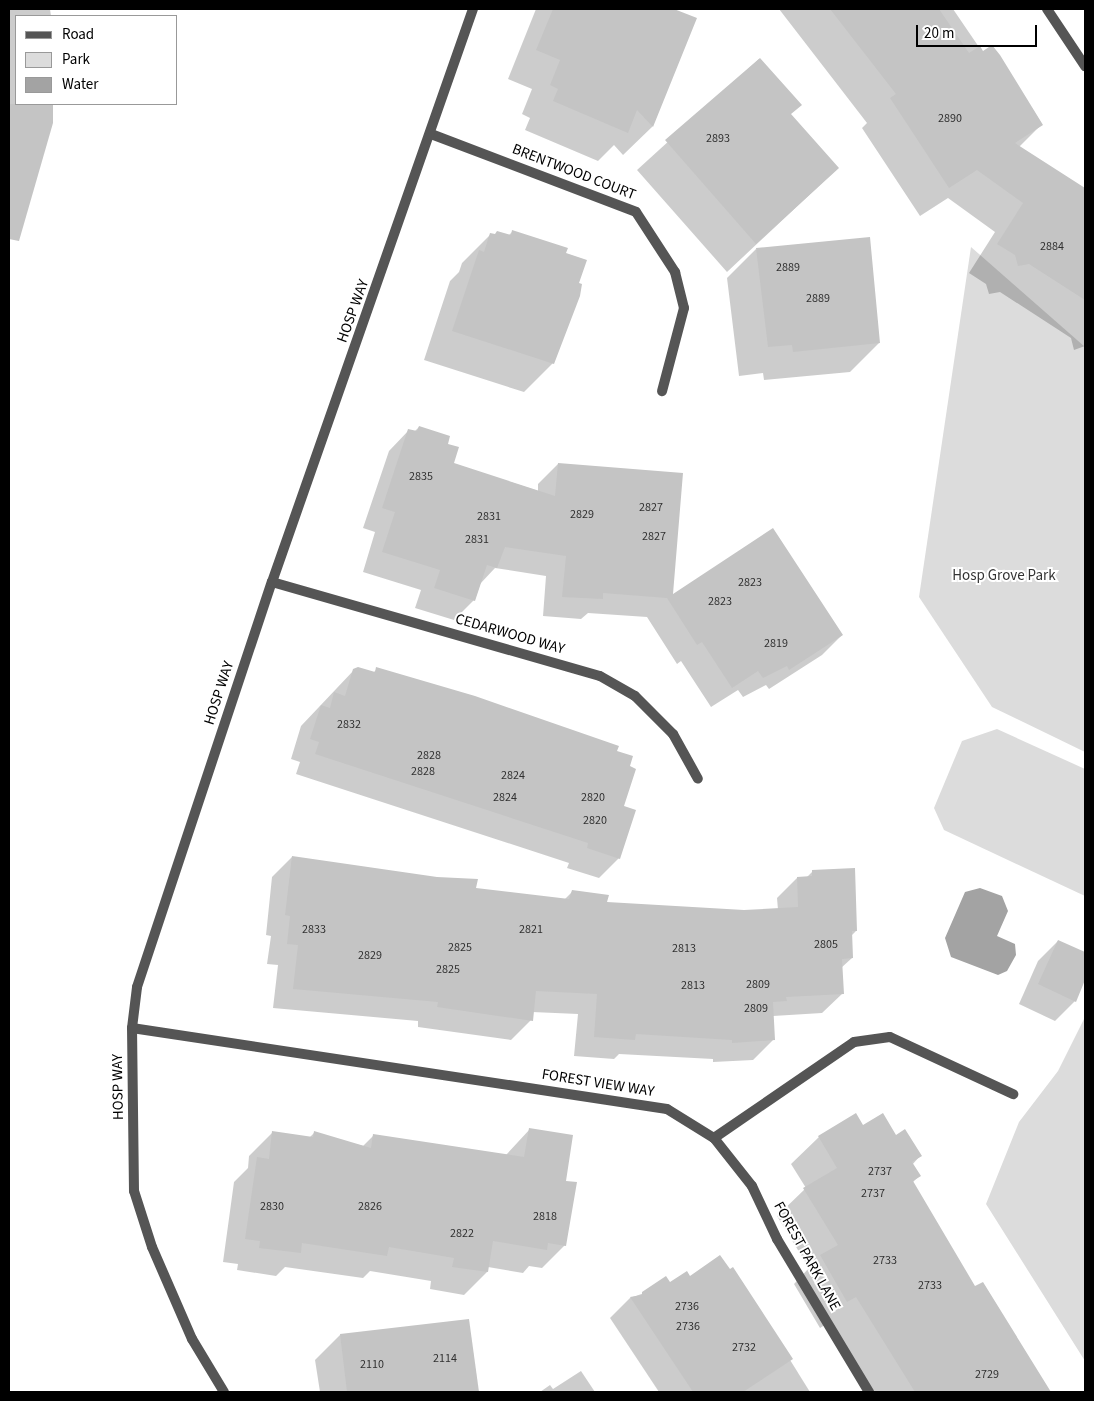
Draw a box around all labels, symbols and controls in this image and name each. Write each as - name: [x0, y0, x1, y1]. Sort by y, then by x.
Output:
- legend: [15, 15, 178, 105]
- scale bar: [919, 15, 1040, 47]
- text: 20 m: [924, 23, 954, 44]
- text: Road: [62, 24, 94, 45]
- text: Park: [62, 49, 90, 70]
- text: Water: [62, 74, 98, 95]
- house number: 2890: [938, 112, 962, 126]
- house number: 2893: [706, 132, 730, 146]
- street label: BRENTWOOD COURT: [510, 140, 638, 204]
- house number: 2884: [1040, 240, 1064, 254]
- house number: 2889: [776, 261, 800, 275]
- street label: HOSP WAY: [333, 277, 373, 345]
- house number: 2889: [806, 292, 830, 306]
- house number: 2835: [409, 470, 433, 484]
- house number: 2827: [639, 501, 663, 515]
- house number: 2829: [570, 508, 594, 522]
- house number: 2831: [477, 510, 501, 524]
- house number: 2827: [642, 530, 666, 544]
- house number: 2831: [465, 533, 489, 547]
- park label: Hosp Grove Park: [952, 567, 1056, 585]
- house number: 2823: [738, 576, 762, 590]
- house number: 2823: [708, 595, 732, 609]
- street label: CEDARWOOD WAY: [453, 610, 567, 658]
- house number: 2819: [764, 637, 788, 651]
- street label: HOSP WAY: [200, 659, 238, 727]
- house number: 2832: [337, 718, 361, 732]
- house number: 2828: [417, 749, 441, 763]
- house number: 2828: [411, 765, 435, 779]
- house number: 2824: [501, 769, 525, 783]
- house number: 2824: [493, 791, 517, 805]
- house number: 2820: [581, 791, 605, 805]
- house number: 2820: [583, 814, 607, 828]
- house number: 2833: [302, 923, 326, 937]
- house number: 2821: [519, 923, 543, 937]
- house number: 2805: [814, 938, 838, 952]
- house number: 2825: [448, 941, 472, 955]
- house number: 2813: [672, 942, 696, 956]
- house number: 2829: [358, 949, 382, 963]
- house number: 2825: [436, 963, 460, 977]
- house number: 2809: [746, 978, 770, 992]
- house number: 2813: [681, 979, 705, 993]
- house number: 2809: [744, 1002, 768, 1016]
- street label: HOSP WAY: [108, 1054, 128, 1120]
- street label: FOREST VIEW WAY: [540, 1065, 656, 1101]
- house number: 2737: [868, 1165, 892, 1179]
- house number: 2737: [861, 1187, 885, 1201]
- street label: FOREST PARK LANE: [770, 1198, 844, 1314]
- house number: 2830: [260, 1200, 284, 1214]
- house number: 2826: [358, 1200, 382, 1214]
- house number: 2818: [533, 1210, 557, 1224]
- house number: 2822: [450, 1227, 474, 1241]
- house number: 2733: [873, 1254, 897, 1268]
- house number: 2733: [918, 1279, 942, 1293]
- house number: 2736: [675, 1300, 699, 1314]
- house number: 2736: [676, 1320, 700, 1334]
- house number: 2732: [732, 1341, 756, 1355]
- house number: 2114: [433, 1352, 457, 1366]
- house number: 2110: [360, 1358, 384, 1372]
- house number: 2729: [975, 1368, 999, 1382]

